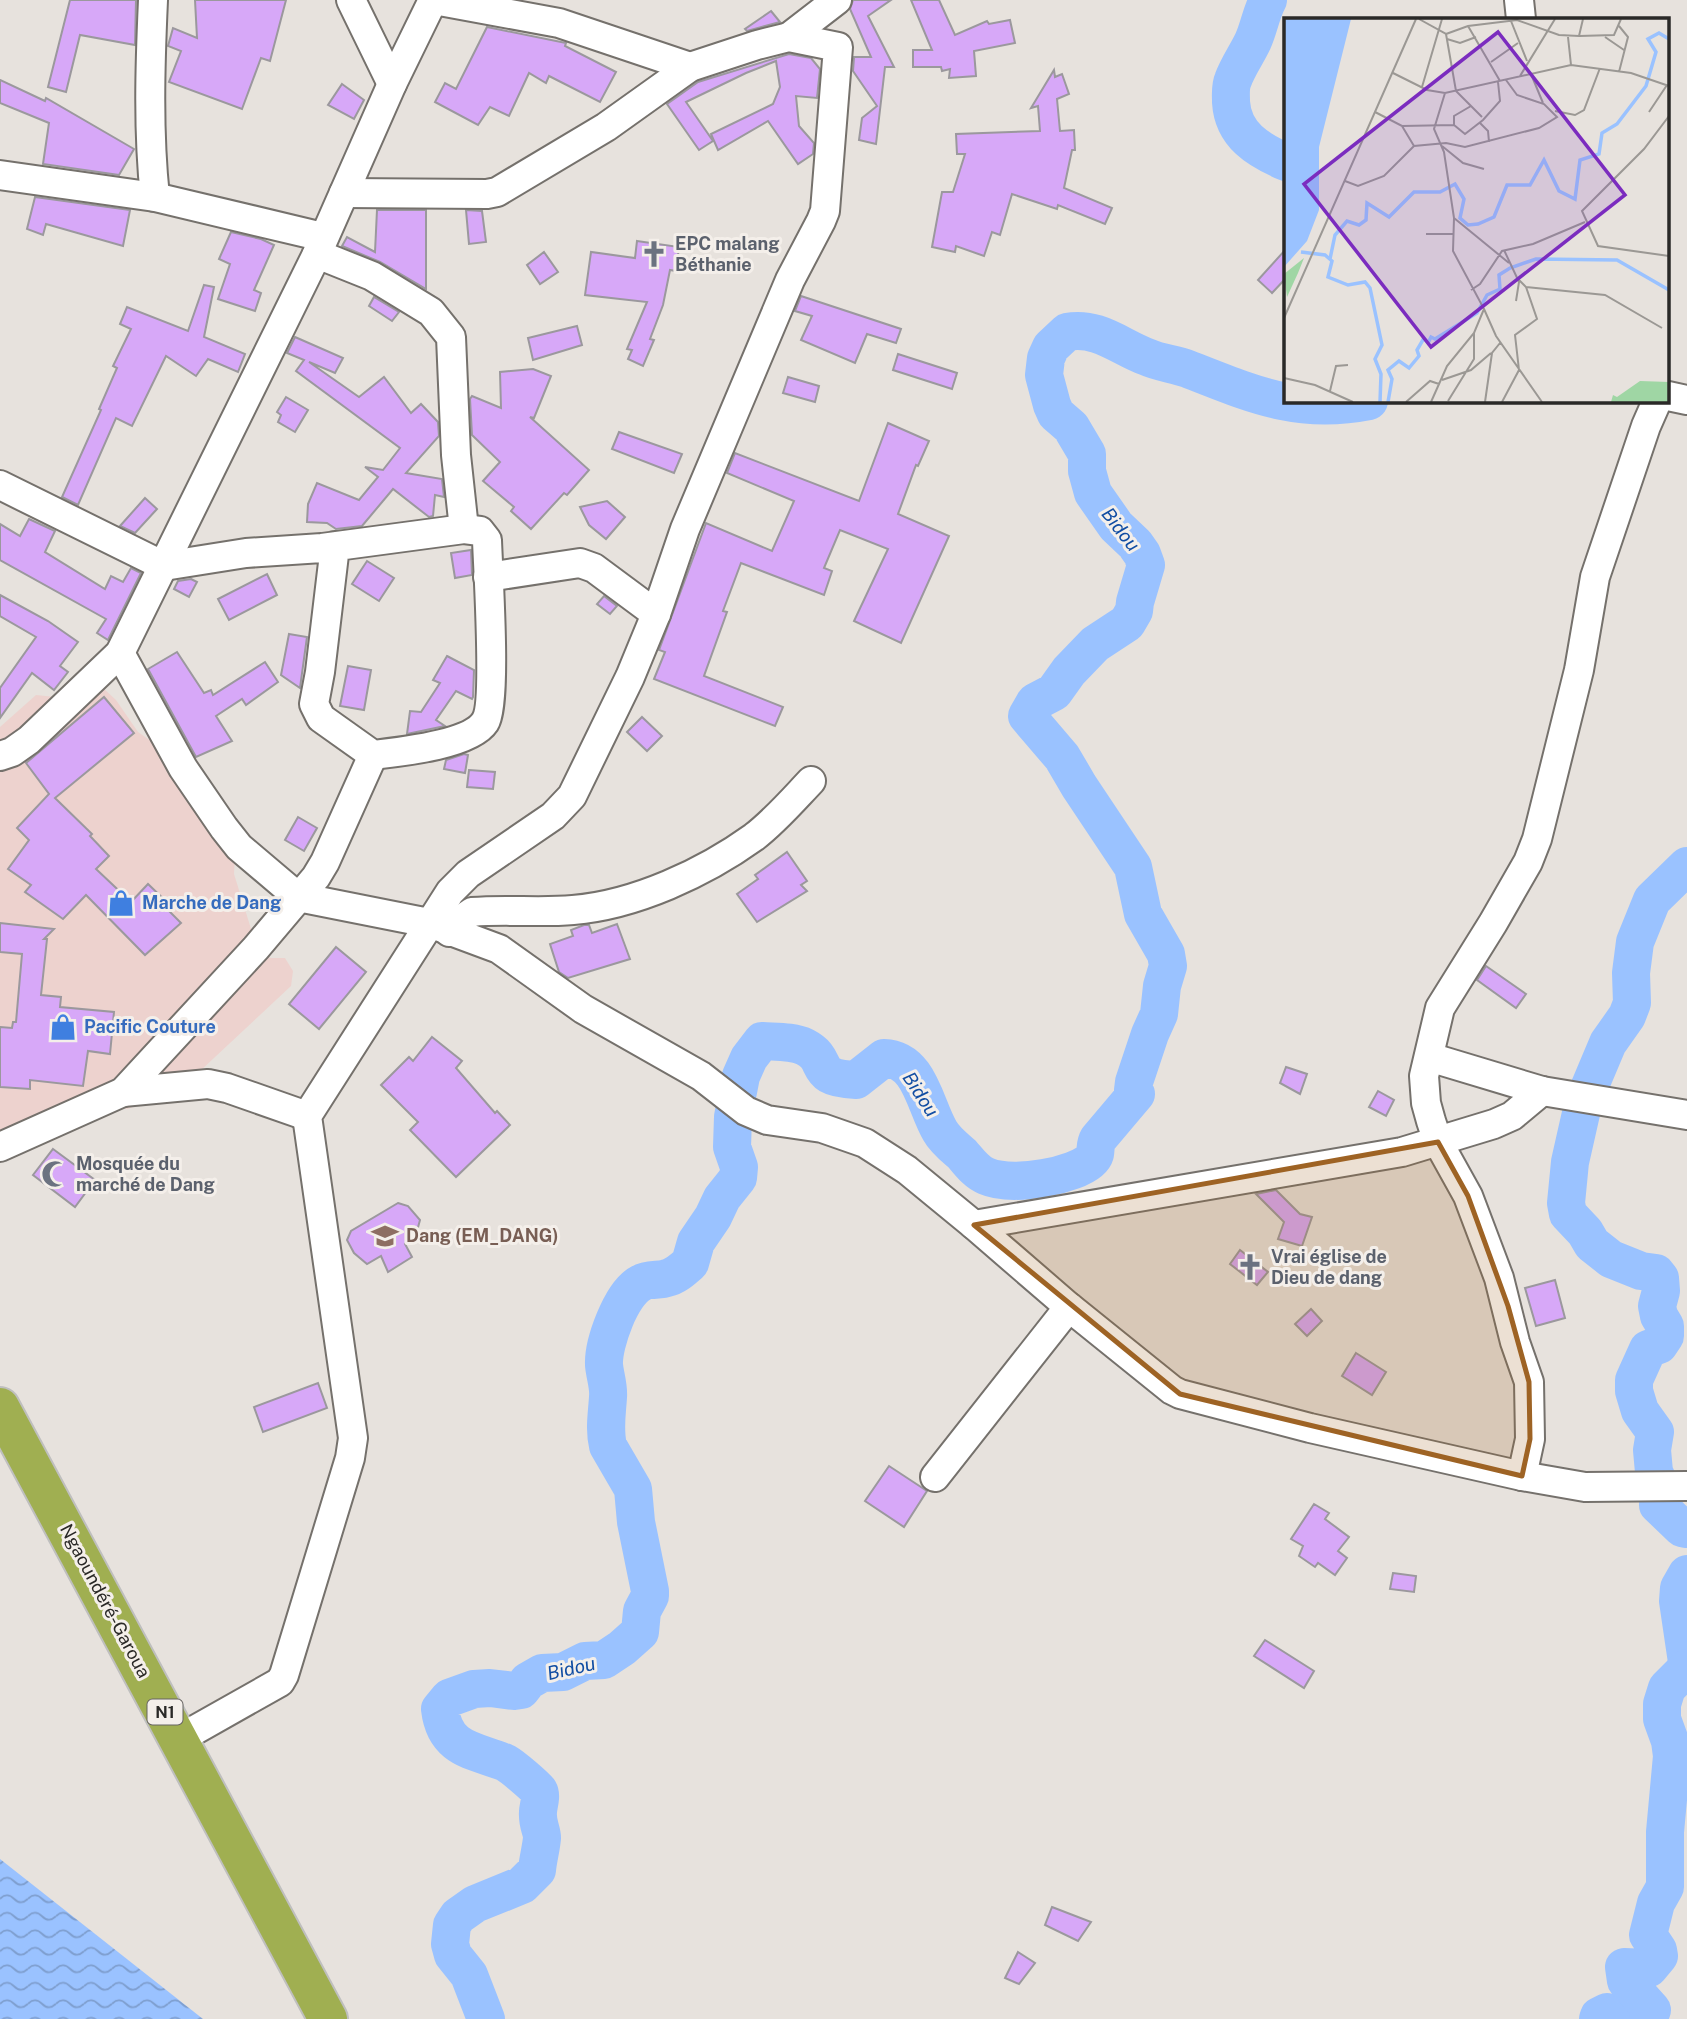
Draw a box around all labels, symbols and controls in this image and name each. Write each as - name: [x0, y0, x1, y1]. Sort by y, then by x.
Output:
- inset map: [1284, 18, 1670, 402]
- place label: EPC malang Béthanie: [675, 233, 780, 275]
- church icon: EPC malang Béthanie: [639, 239, 669, 269]
- water label: Bidou: [1097, 503, 1145, 555]
- shop icon: Marche de Dang: [106, 888, 136, 918]
- place label: Marche de Dang: [142, 892, 281, 913]
- shop icon: Pacific Couture: [48, 1012, 78, 1042]
- place label: Pacific Couture: [84, 1016, 216, 1037]
- water label: Bidou: [898, 1068, 944, 1120]
- place label: Mosquée du marché de Dang: [76, 1153, 215, 1195]
- mosque icon: Mosquée du marché de Dang: [40, 1159, 70, 1189]
- school or university icon: Dang (EM_DANG): [370, 1221, 400, 1251]
- place label: Dang (EM_DANG): [406, 1225, 559, 1246]
- place label: Vrai église de Dieu de dang: [1271, 1246, 1387, 1288]
- church icon: Vrai église de Dieu de dang: [1235, 1252, 1265, 1282]
- street label: Ngaoundéré-Garoua: [56, 1520, 155, 1681]
- water label: Bidou: [545, 1652, 597, 1684]
- road number: N1: [148, 1700, 182, 1724]

